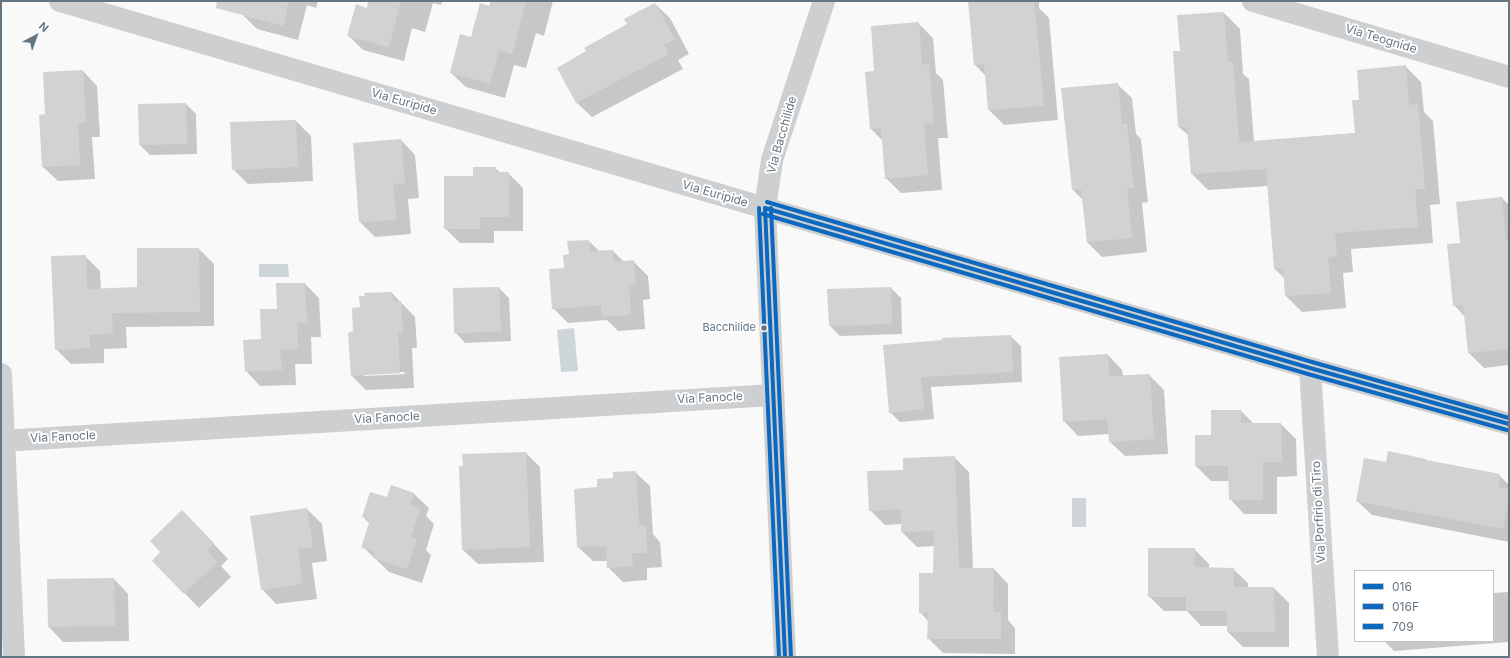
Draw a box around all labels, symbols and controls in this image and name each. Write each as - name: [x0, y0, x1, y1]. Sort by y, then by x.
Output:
- north arrow: [16, 16, 56, 56]
- text: N: [36, 19, 52, 35]
- street label: Via Teognide: [1344, 21, 1418, 57]
- street label: Via Euripide: [369, 86, 439, 118]
- street label: Via Bacchilide: [764, 95, 800, 175]
- street label: Via Euripide: [680, 178, 750, 210]
- place label: Bacchilide: [702, 321, 756, 335]
- marker: Bacchilide: [759, 323, 769, 333]
- street label: Via Fanocle: [677, 389, 743, 407]
- street label: Via Fanocle: [354, 409, 420, 427]
- street label: Via Fanocle: [30, 428, 96, 446]
- street label: Via Porfirio di Tiro: [1309, 461, 1329, 563]
- legend: [1354, 570, 1494, 642]
- text: 016: [1392, 579, 1412, 594]
- text: 016F: [1392, 599, 1419, 614]
- text: 709: [1392, 619, 1414, 634]

